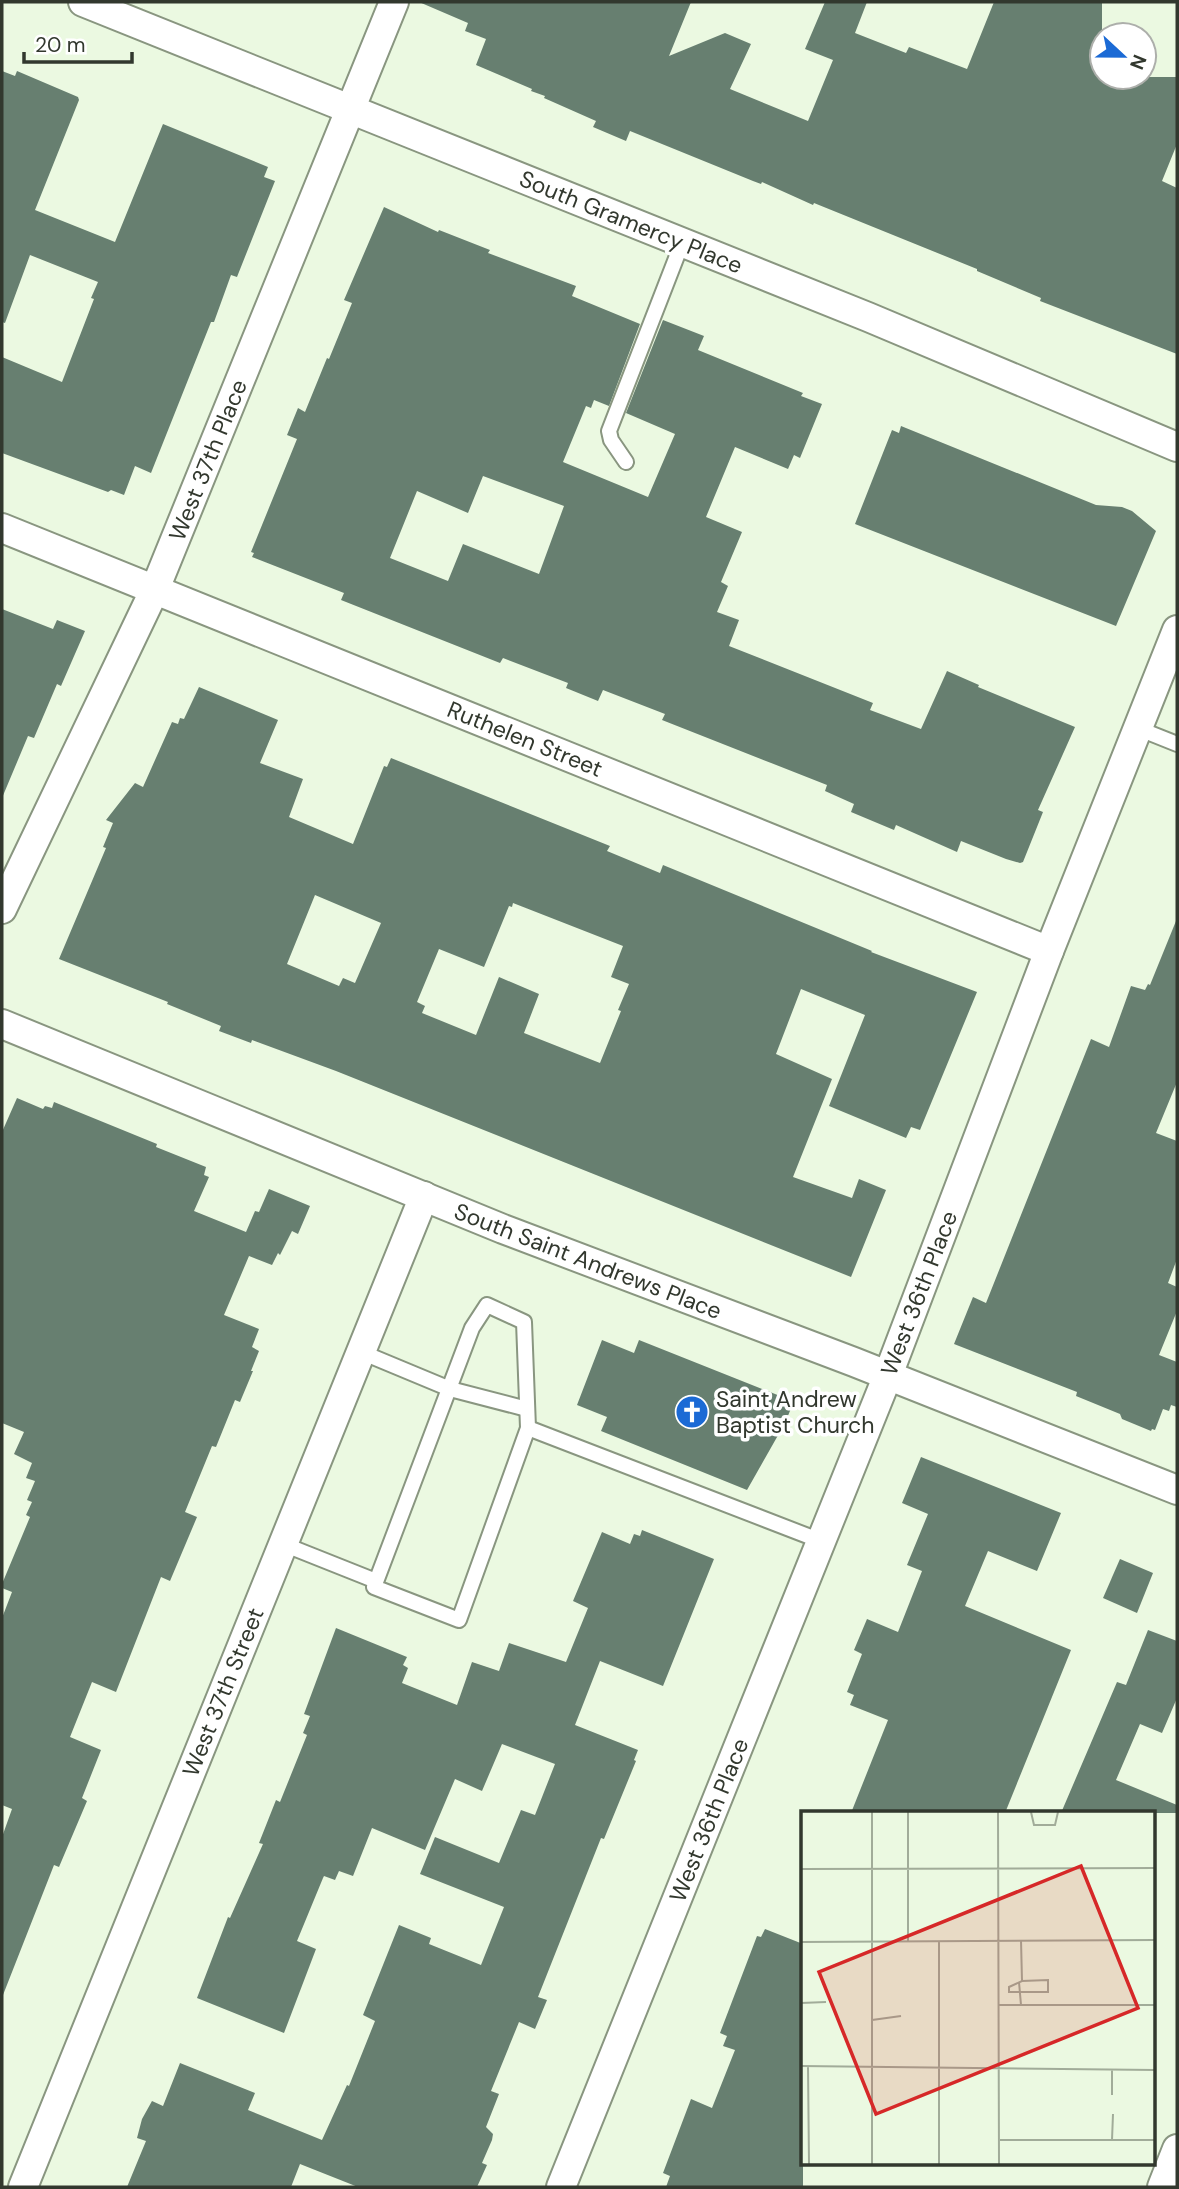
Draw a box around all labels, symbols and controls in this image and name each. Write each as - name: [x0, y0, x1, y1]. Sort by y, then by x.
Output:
- scale bar: [24, 21, 133, 65]
- north arrow: [1088, 21, 1158, 91]
- text: 20 m: [35, 31, 86, 59]
- text: N: [1124, 51, 1152, 73]
- street label: South Gramercy Place: [515, 164, 747, 280]
- street label: West 37th Place: [162, 375, 254, 545]
- street label: Ruthelen Street: [443, 694, 607, 784]
- street label: South Saint Andrews Place: [450, 1196, 726, 1326]
- street label: West 36th Place: [874, 1206, 964, 1380]
- place label: Saint Andrew Baptist Church: [716, 1384, 874, 1440]
- church icon: Saint Andrew Baptist Church: [673, 1393, 711, 1431]
- street label: West 37th Street: [175, 1603, 271, 1781]
- street label: West 36th Place: [663, 1734, 755, 1906]
- inset map: [801, 1811, 1154, 2164]

